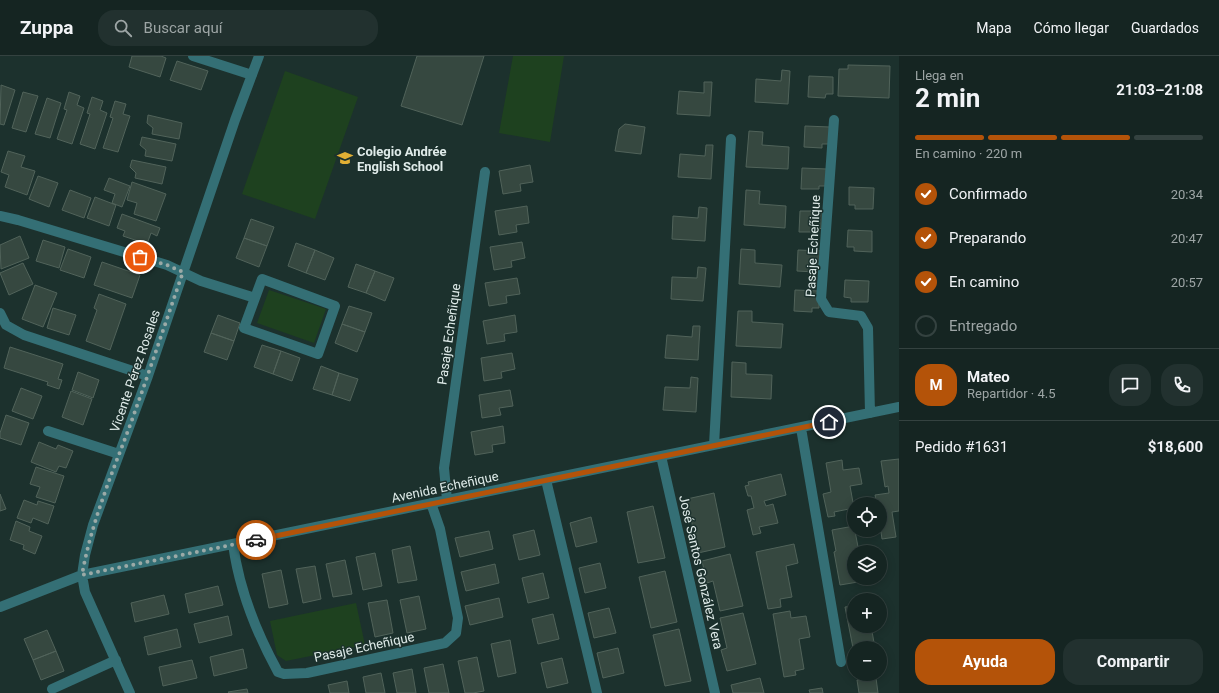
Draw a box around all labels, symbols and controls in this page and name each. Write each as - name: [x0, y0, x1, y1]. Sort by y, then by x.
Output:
- search box: [98, 10, 378, 46]
- text: Zuppa: [20, 16, 74, 39]
- icon: search: [112, 17, 134, 39]
- text: Buscar aquí: [144, 19, 222, 37]
- text: Mapa: [976, 20, 1012, 36]
- text: Cómo llegar: [1034, 20, 1109, 36]
- text: Guardados: [1131, 20, 1199, 36]
- text: Llega en: [915, 68, 964, 83]
- text: 21:03–21:08: [1116, 81, 1203, 99]
- text: 2 min: [915, 83, 980, 113]
- place label: Colegio Andrée English School: [357, 144, 447, 174]
- text: En camino · 220 m: [915, 146, 1022, 161]
- school or university icon: Colegio Andrée English School: [336, 149, 354, 167]
- icon: check: [915, 183, 937, 205]
- text: Confirmado: [949, 185, 1027, 203]
- text: 20:34: [1171, 187, 1203, 202]
- street label: Pasaje Echeñique: [803, 195, 823, 297]
- icon: check: [915, 227, 937, 249]
- text: Preparando: [949, 229, 1026, 247]
- text: 20:47: [1171, 231, 1203, 246]
- pin: [123, 240, 157, 274]
- icon: bag: [129, 246, 151, 268]
- icon: check: [915, 271, 937, 293]
- text: En camino: [949, 273, 1019, 291]
- text: 20:57: [1171, 275, 1203, 290]
- street label: Pasaje Echeñique: [434, 282, 464, 386]
- street label: Vicente Pérez Rosales: [107, 308, 163, 434]
- text: Entregado: [949, 317, 1017, 335]
- button: chat: [1109, 364, 1151, 406]
- button: phone: [1161, 364, 1203, 406]
- text: Mateo: [967, 368, 1010, 386]
- text: M: [929, 376, 943, 394]
- text: Repartidor · 4.5: [967, 386, 1055, 401]
- pin: [812, 405, 846, 439]
- icon: home: [818, 411, 840, 433]
- text: Pedido #1631: [915, 438, 1008, 456]
- text: $18,600: [1148, 438, 1203, 456]
- street label: Avenida Echeñique: [390, 468, 500, 506]
- street label: José Santos González Vera: [676, 493, 726, 651]
- map controls: [847, 497, 887, 681]
- button: locate: [847, 497, 887, 537]
- courier: [236, 520, 276, 560]
- icon: car: [245, 529, 267, 551]
- button: layers: [847, 545, 887, 585]
- button: +: [847, 593, 887, 633]
- street label: Pasaje Echeñique: [312, 629, 416, 665]
- button: Ayuda: [915, 639, 1055, 685]
- button: Compartir: [1063, 639, 1203, 685]
- button: −: [847, 641, 887, 681]

